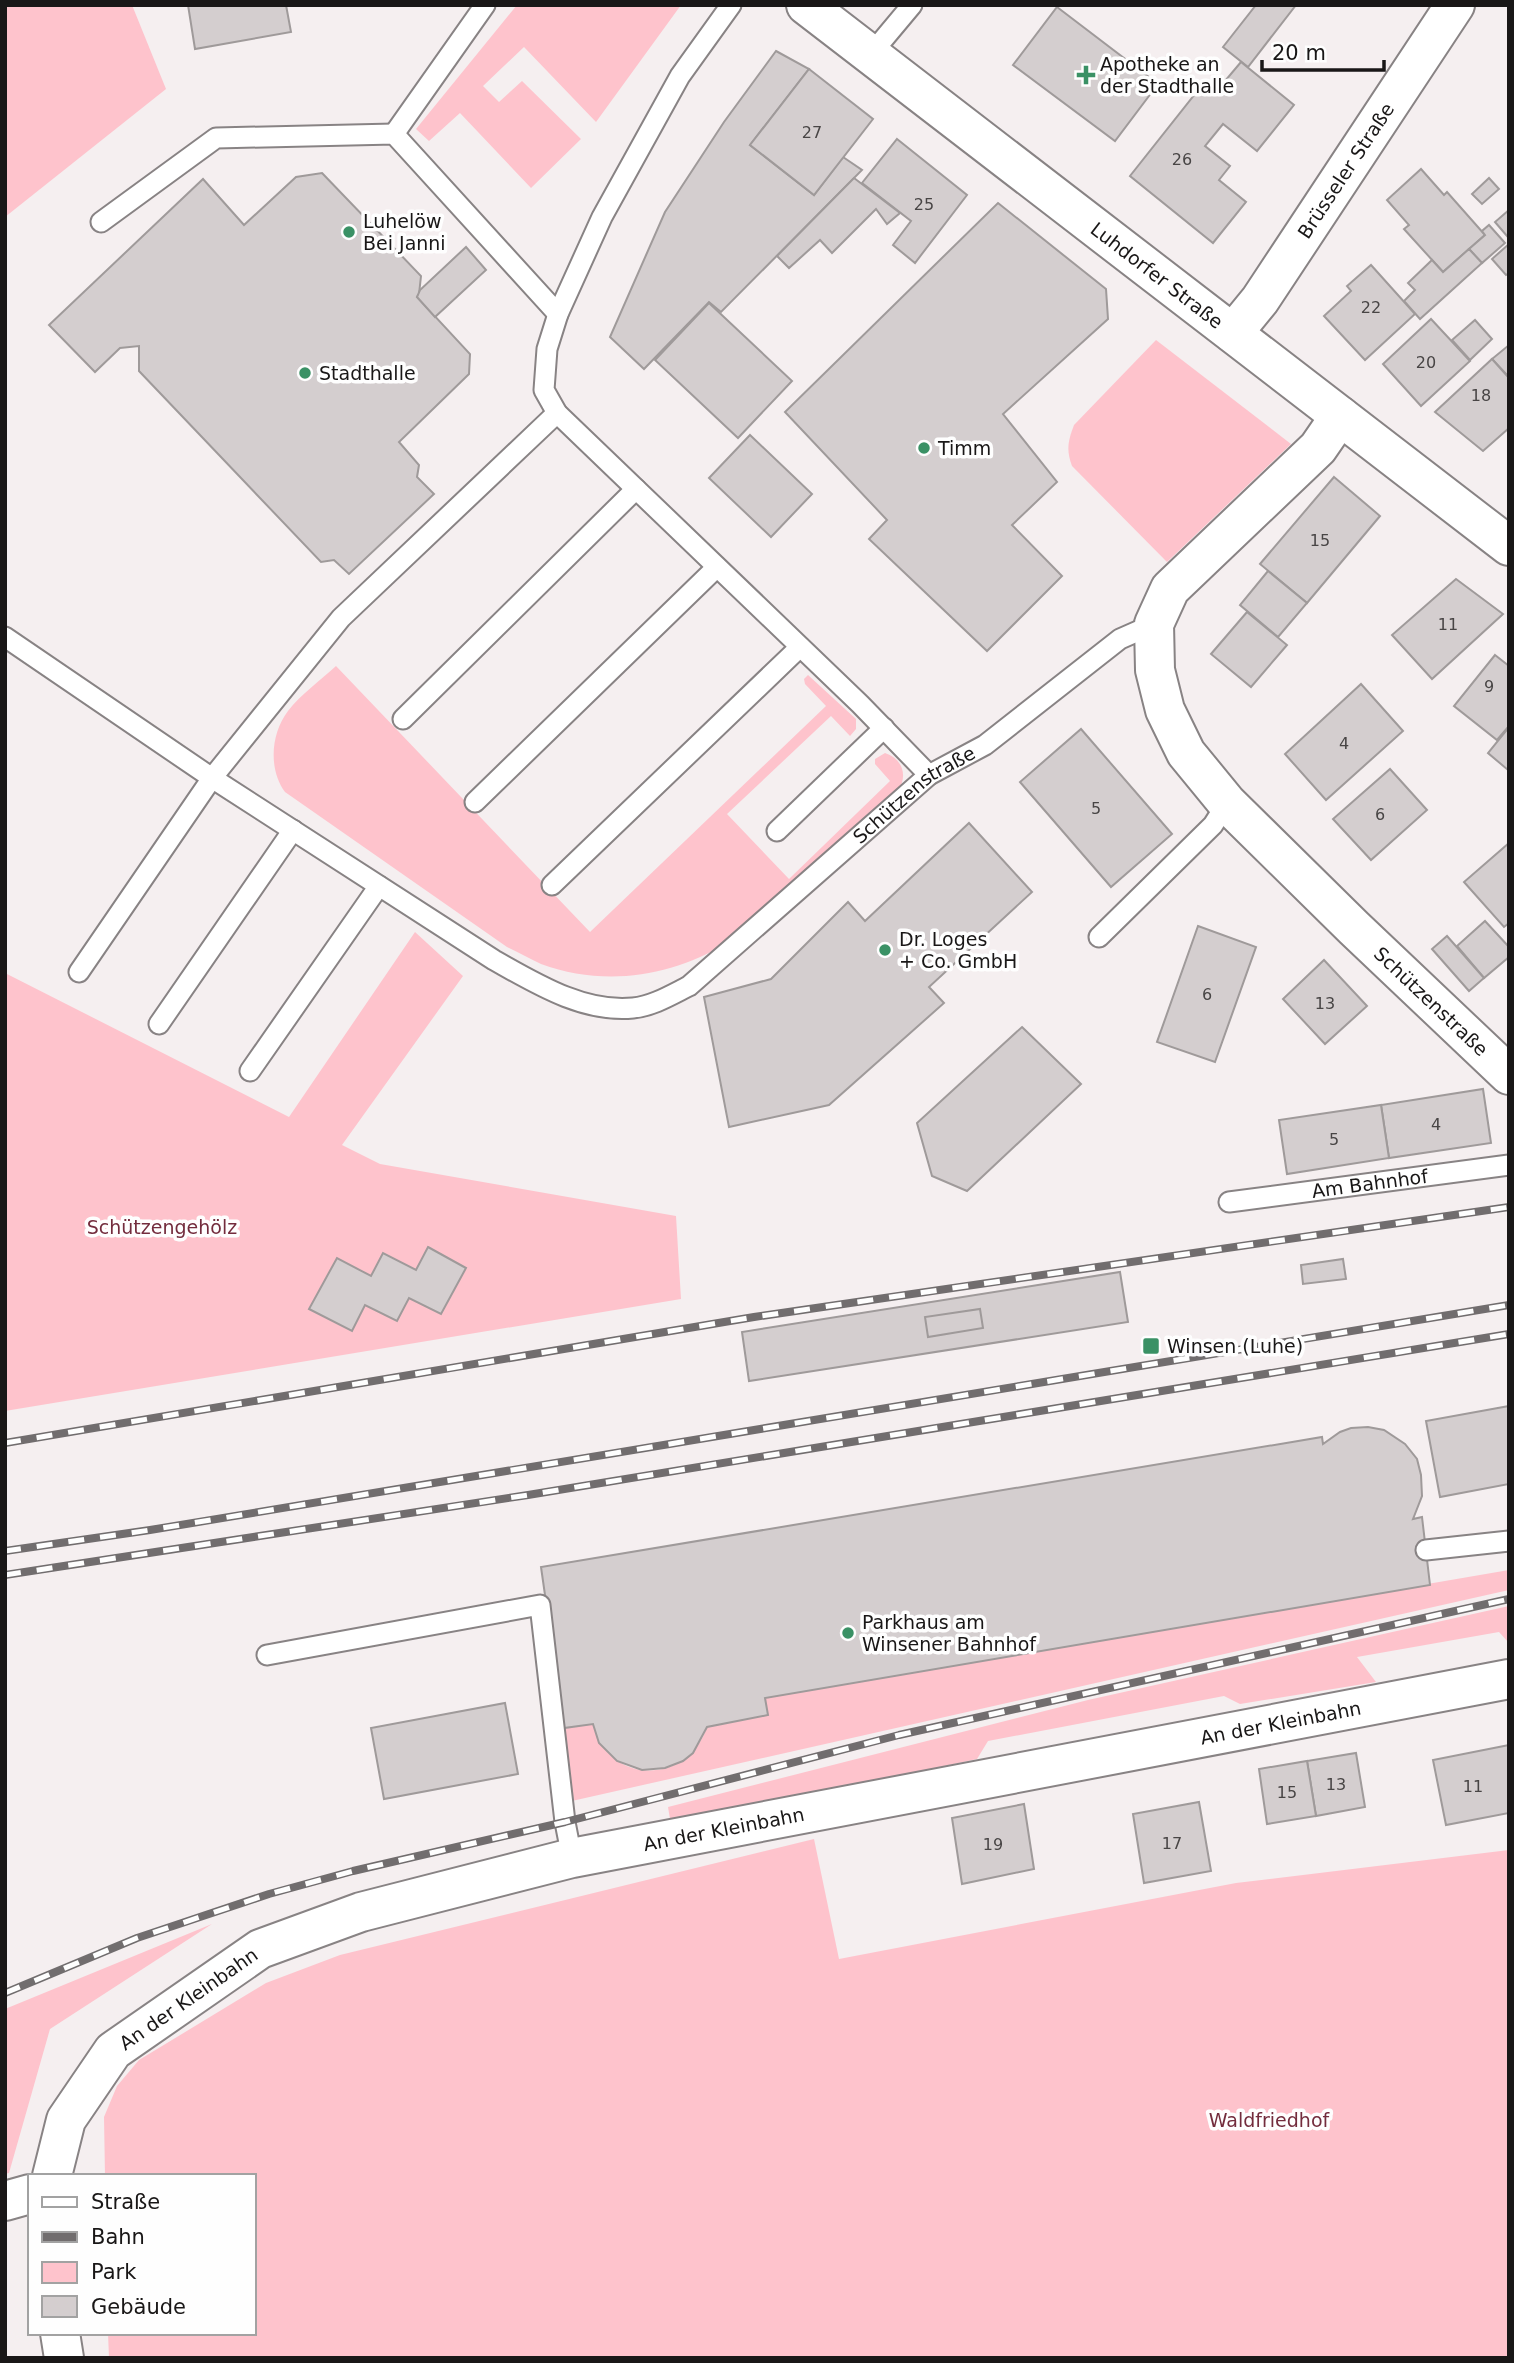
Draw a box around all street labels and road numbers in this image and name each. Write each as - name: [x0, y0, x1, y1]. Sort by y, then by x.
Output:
- street label: Brüsseler Straße: [1293, 98, 1398, 242]
- street label: Luhdorfer Straße: [1087, 217, 1227, 333]
- street label: Schützenstraße: [848, 741, 979, 848]
- street label: Schützenstraße: [1370, 942, 1493, 1060]
- street label: Am Bahnhof: [1310, 1165, 1430, 1202]
- street label: An der Kleinbahn: [1198, 1696, 1363, 1749]
- street label: An der Kleinbahn: [641, 1803, 806, 1855]
- street label: An der Kleinbahn: [115, 1943, 262, 2054]

